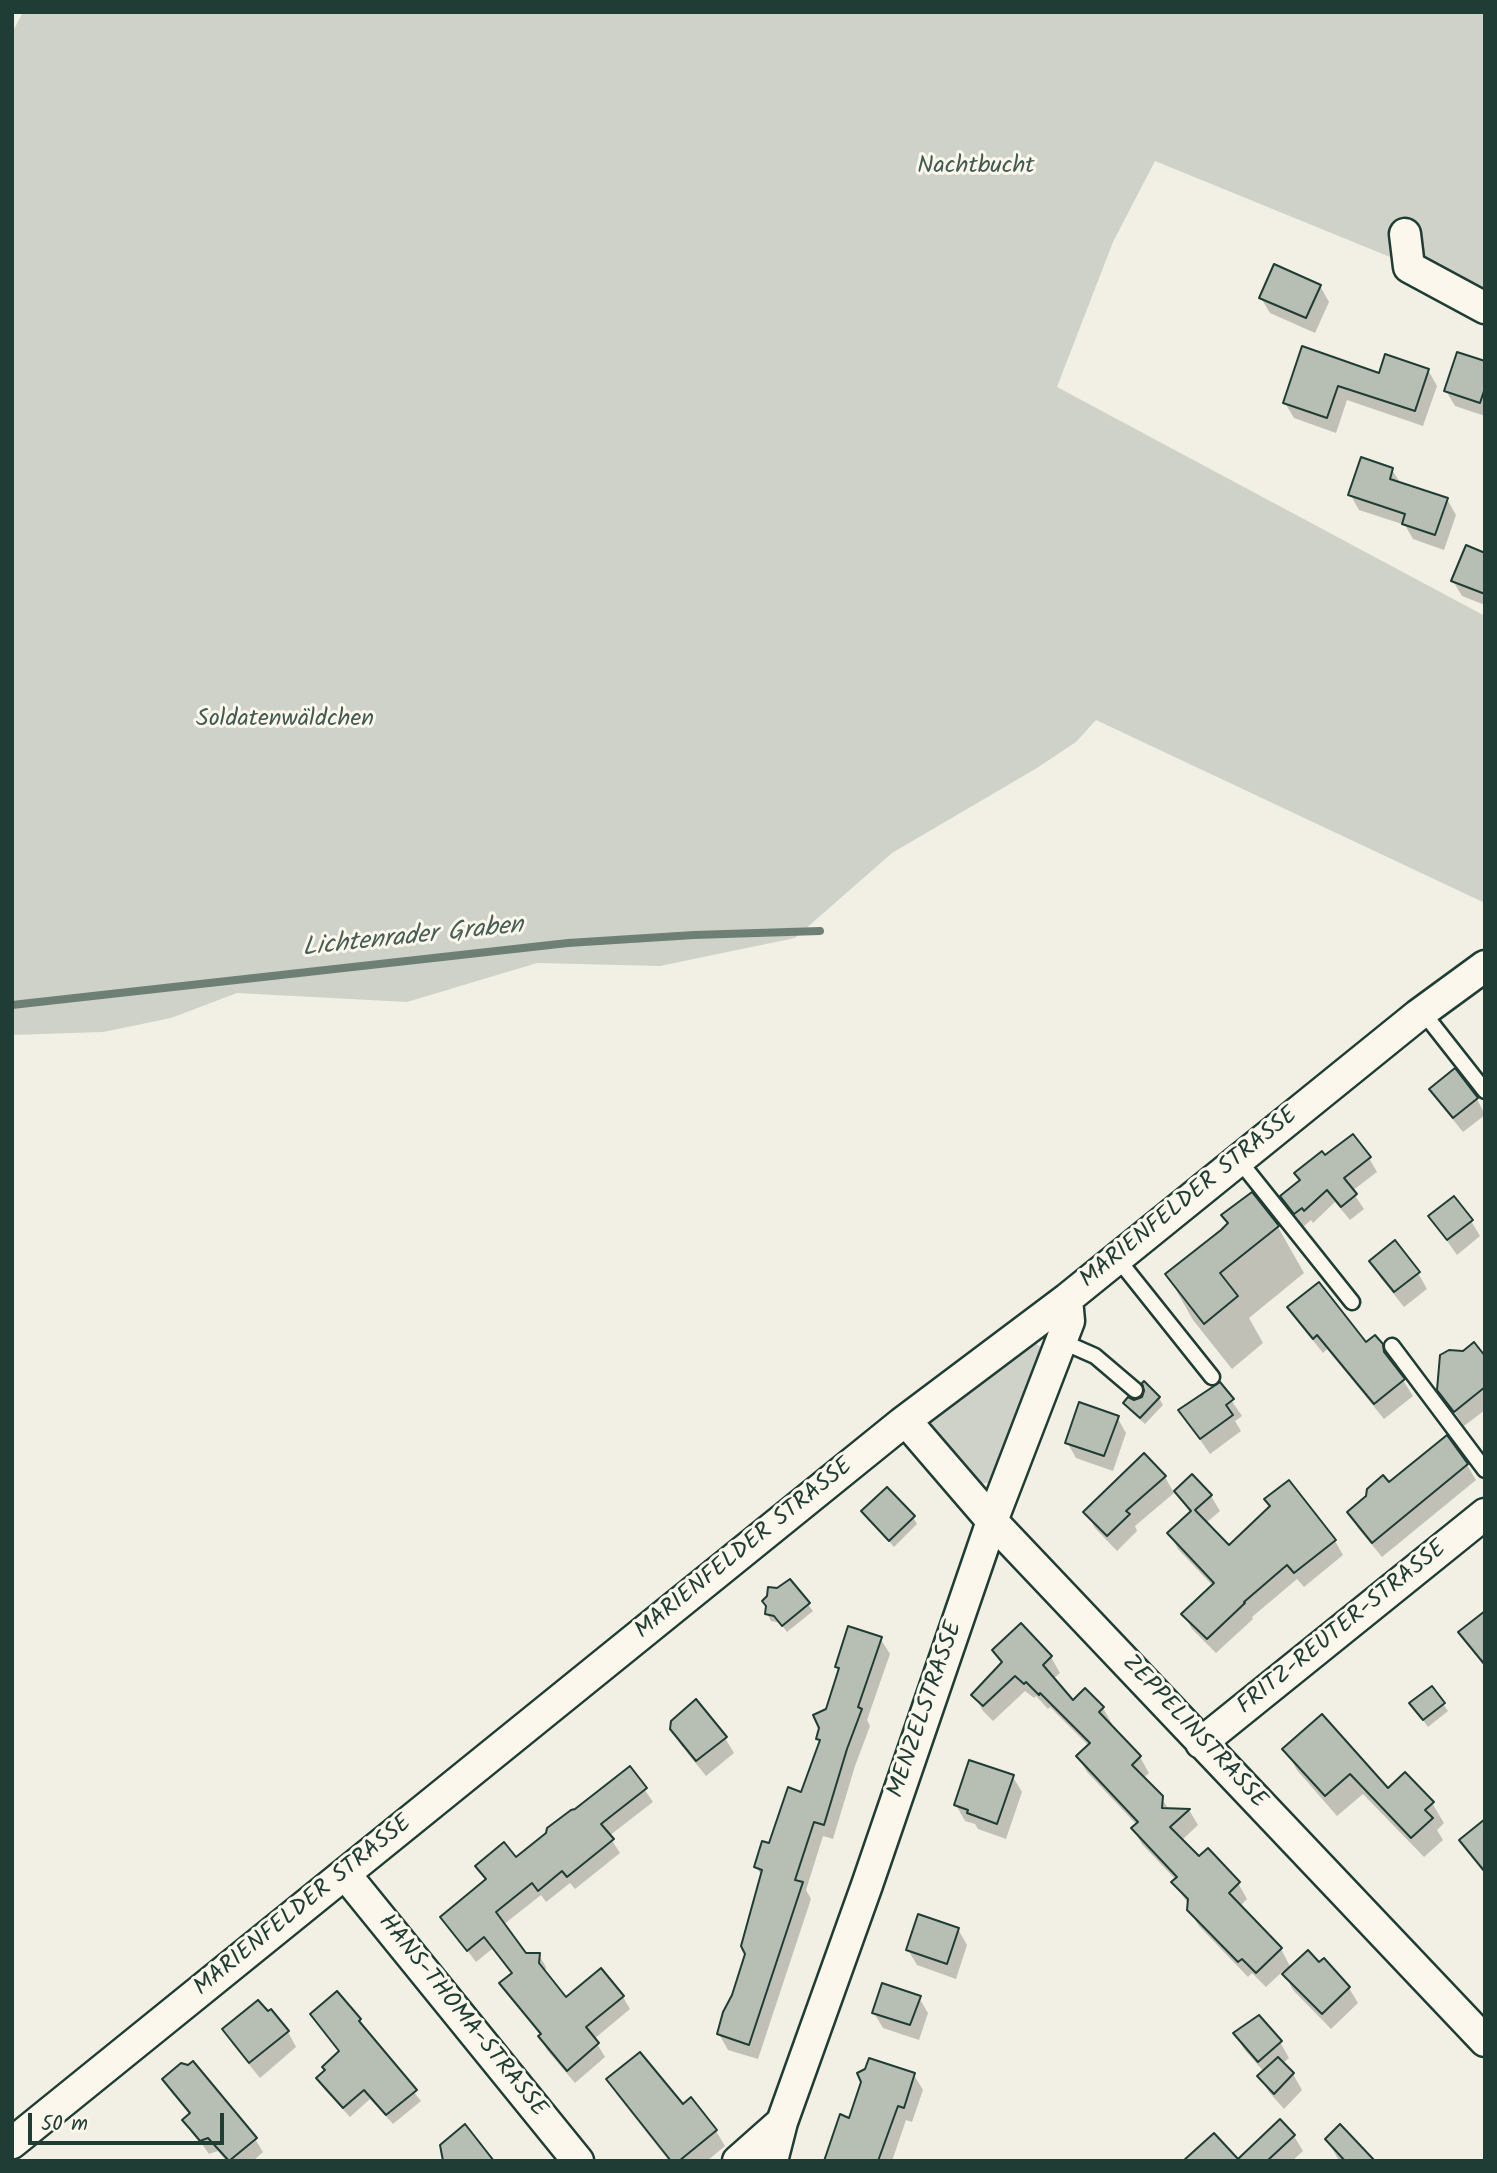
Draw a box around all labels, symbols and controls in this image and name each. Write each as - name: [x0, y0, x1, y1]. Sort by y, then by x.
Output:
- park label: Nachtbucht: [917, 154, 1035, 182]
- park label: Soldatenwäldchen: [196, 707, 374, 735]
- water label: Lichtenrader Graben: [301, 912, 525, 966]
- street label: MARIENFELDER STRASSE: [1075, 1102, 1305, 1296]
- street label: MARIENFELDER STRASSE: [630, 1453, 860, 1647]
- street label: FRITZ-REUTER-STRASSE: [1233, 1536, 1453, 1722]
- street label: MENZELSTRASSE: [883, 1618, 971, 1802]
- street label: ZEPPELINSTRASSE: [1114, 1650, 1272, 1816]
- street label: MARIENFELDER STRASSE: [189, 1810, 419, 2004]
- street label: HANS-THOMA-STRASSE: [370, 1910, 552, 2124]
- scale bar: [32, 2100, 228, 2144]
- text: 50 m: [41, 2108, 88, 2141]

